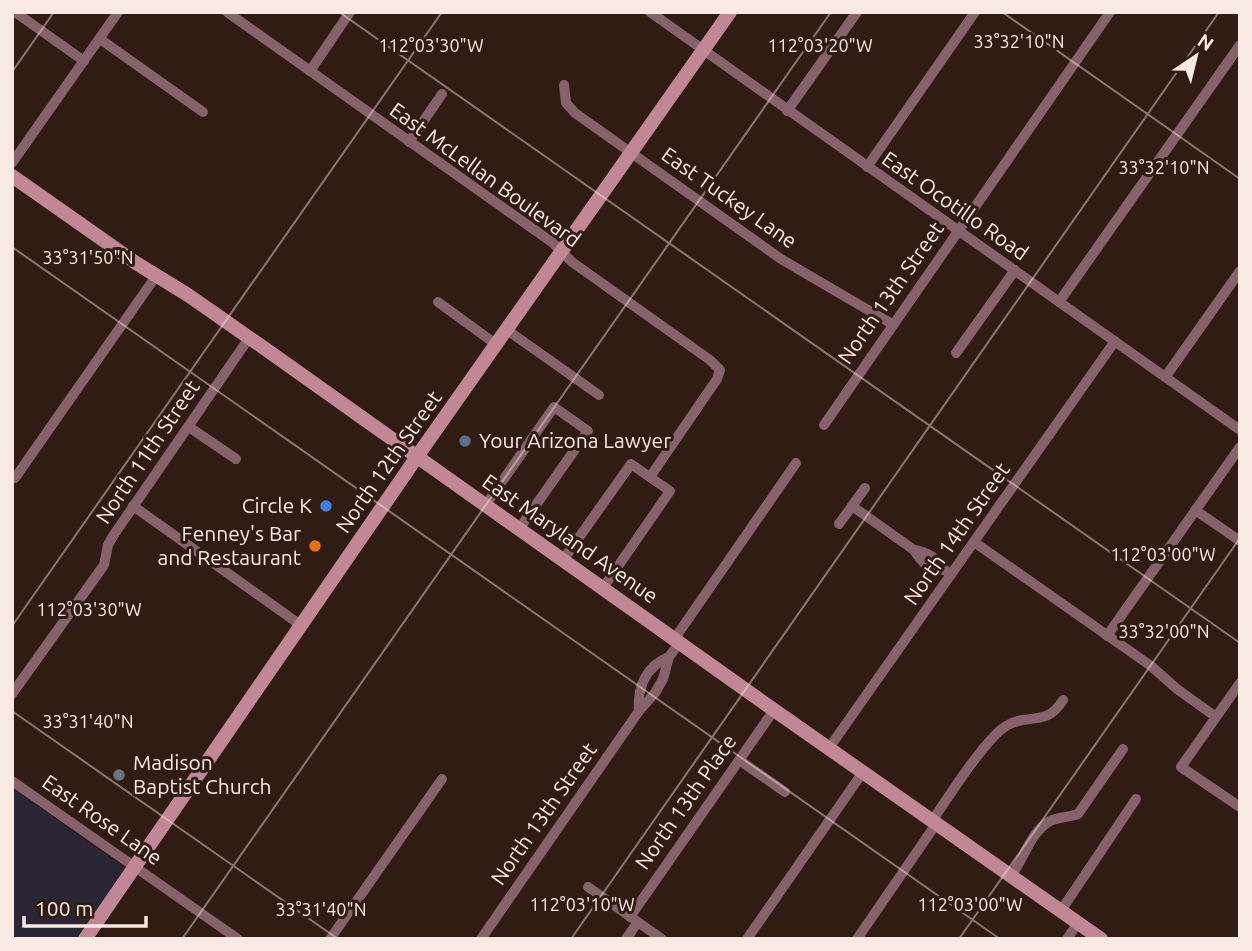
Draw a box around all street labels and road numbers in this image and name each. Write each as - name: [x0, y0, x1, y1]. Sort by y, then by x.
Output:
- street label: East McLellan Boulevard: [386, 97, 586, 251]
- street label: East Tuckey Lane: [657, 142, 802, 253]
- street label: East Ocotillo Road: [878, 146, 1033, 265]
- street label: North 13th Street: [832, 217, 948, 368]
- street label: North 11th Street: [90, 375, 204, 528]
- street label: North 12th Street: [330, 386, 446, 537]
- street label: North 14th Street: [898, 458, 1014, 609]
- street label: East Maryland Avenue: [478, 469, 663, 608]
- street label: North 13th Place: [630, 729, 741, 874]
- street label: North 13th Street: [485, 738, 601, 889]
- street label: East Rose Lane: [38, 769, 167, 869]

